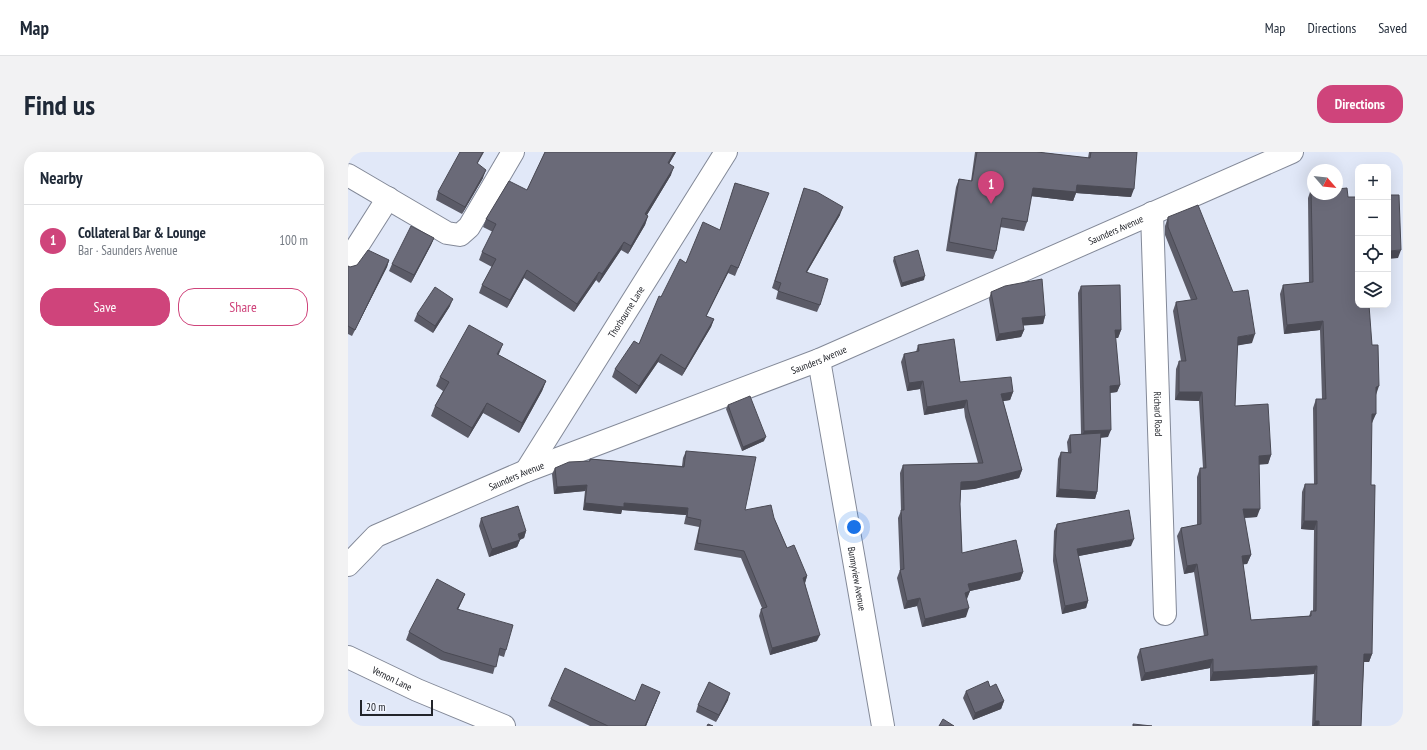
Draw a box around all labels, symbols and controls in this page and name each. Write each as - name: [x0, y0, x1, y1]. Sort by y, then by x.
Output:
- text: Map: [20, 16, 49, 40]
- text: Map: [1265, 19, 1285, 37]
- text: Directions: [1307, 19, 1356, 37]
- text: Saved: [1378, 19, 1407, 37]
- button: Directions: [1317, 85, 1403, 123]
- text: Find us: [24, 86, 95, 123]
- north arrow: [1307, 164, 1343, 200]
- map controls: [1355, 164, 1391, 308]
- button: +: [1355, 164, 1391, 200]
- text: Nearby: [40, 167, 83, 189]
- pin: 1: [978, 171, 1004, 204]
- button: −: [1355, 200, 1391, 236]
- street label: Saunders Avenue: [1086, 212, 1145, 248]
- text: Collateral Bar & Lounge: [78, 223, 206, 242]
- text: 1: [50, 232, 56, 249]
- text: 100 m: [279, 232, 308, 249]
- button: locate: [1355, 236, 1391, 272]
- text: Bar · Saunders Avenue: [78, 242, 178, 259]
- button: layers: [1355, 272, 1391, 308]
- street label: Thorbourne Lane: [605, 284, 647, 340]
- button: Save: [40, 288, 170, 326]
- button: Share: [178, 288, 308, 326]
- street label: Saunders Avenue: [789, 343, 849, 377]
- street label: Richard Road: [1151, 391, 1165, 437]
- street label: Saunders Avenue: [487, 459, 546, 493]
- your location: [844, 517, 864, 537]
- street label: Bunnyview Avenue: [845, 546, 869, 612]
- street label: Vernon Lane: [369, 663, 414, 694]
- scale bar: [360, 698, 433, 717]
- text: 20 m: [366, 700, 385, 714]

